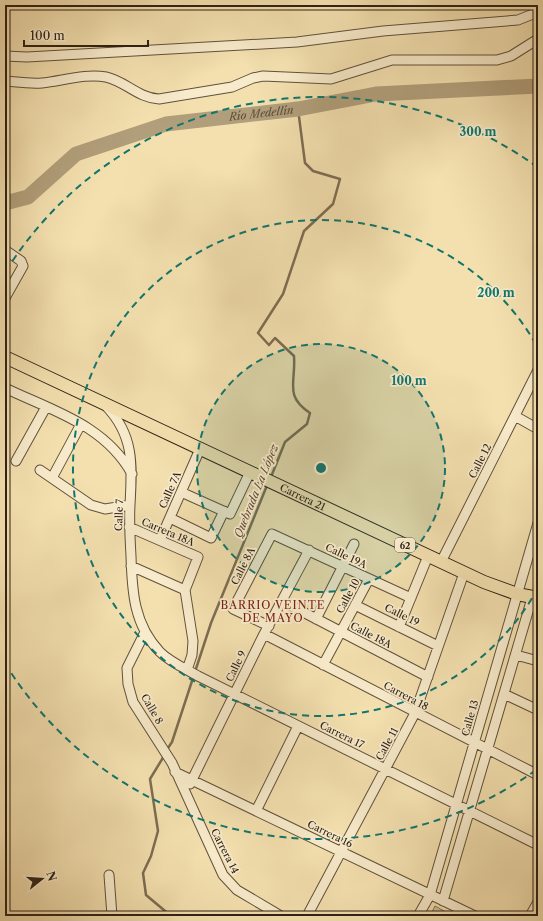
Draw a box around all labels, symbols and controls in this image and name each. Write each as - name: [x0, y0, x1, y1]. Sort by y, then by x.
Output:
- scale bar: [24, 22, 148, 48]
- text: 100 m: [30, 28, 65, 43]
- water label: Río Medellín: [227, 103, 295, 124]
- text: 300 m: [459, 124, 497, 139]
- text: 200 m: [477, 285, 515, 300]
- text: 100 m: [391, 373, 427, 388]
- water label: Quebrada La López: [231, 441, 282, 540]
- street label: Calle 12: [466, 441, 494, 481]
- centre of rings: [314, 461, 328, 475]
- street label: Calle 7A: [156, 469, 184, 511]
- street label: Carrera 21: [278, 481, 328, 513]
- street label: Calle 7: [112, 499, 126, 531]
- street label: Carrera 18A: [139, 515, 197, 549]
- road number: 62: [395, 538, 415, 552]
- street label: Calle 19A: [323, 541, 369, 572]
- street label: Calle 8A: [228, 544, 258, 587]
- street label: Calle 10: [333, 576, 363, 616]
- district label: BARRIO VEINTE DE MAYO: [221, 598, 325, 625]
- street label: Calle 19: [382, 601, 422, 629]
- street label: Calle 18A: [348, 619, 394, 651]
- street label: Calle 9: [223, 648, 249, 684]
- street label: Carrera 18: [381, 679, 431, 713]
- street label: Calle 8: [138, 691, 166, 727]
- street label: Calle 13: [459, 698, 481, 738]
- street label: Carrera 17: [318, 719, 366, 751]
- street label: Calle 11: [373, 725, 401, 763]
- street label: Carrera 16: [305, 817, 355, 851]
- street label: Carrera 14: [208, 826, 242, 876]
- north arrow: [22, 859, 62, 899]
- text: N: [43, 869, 60, 883]

